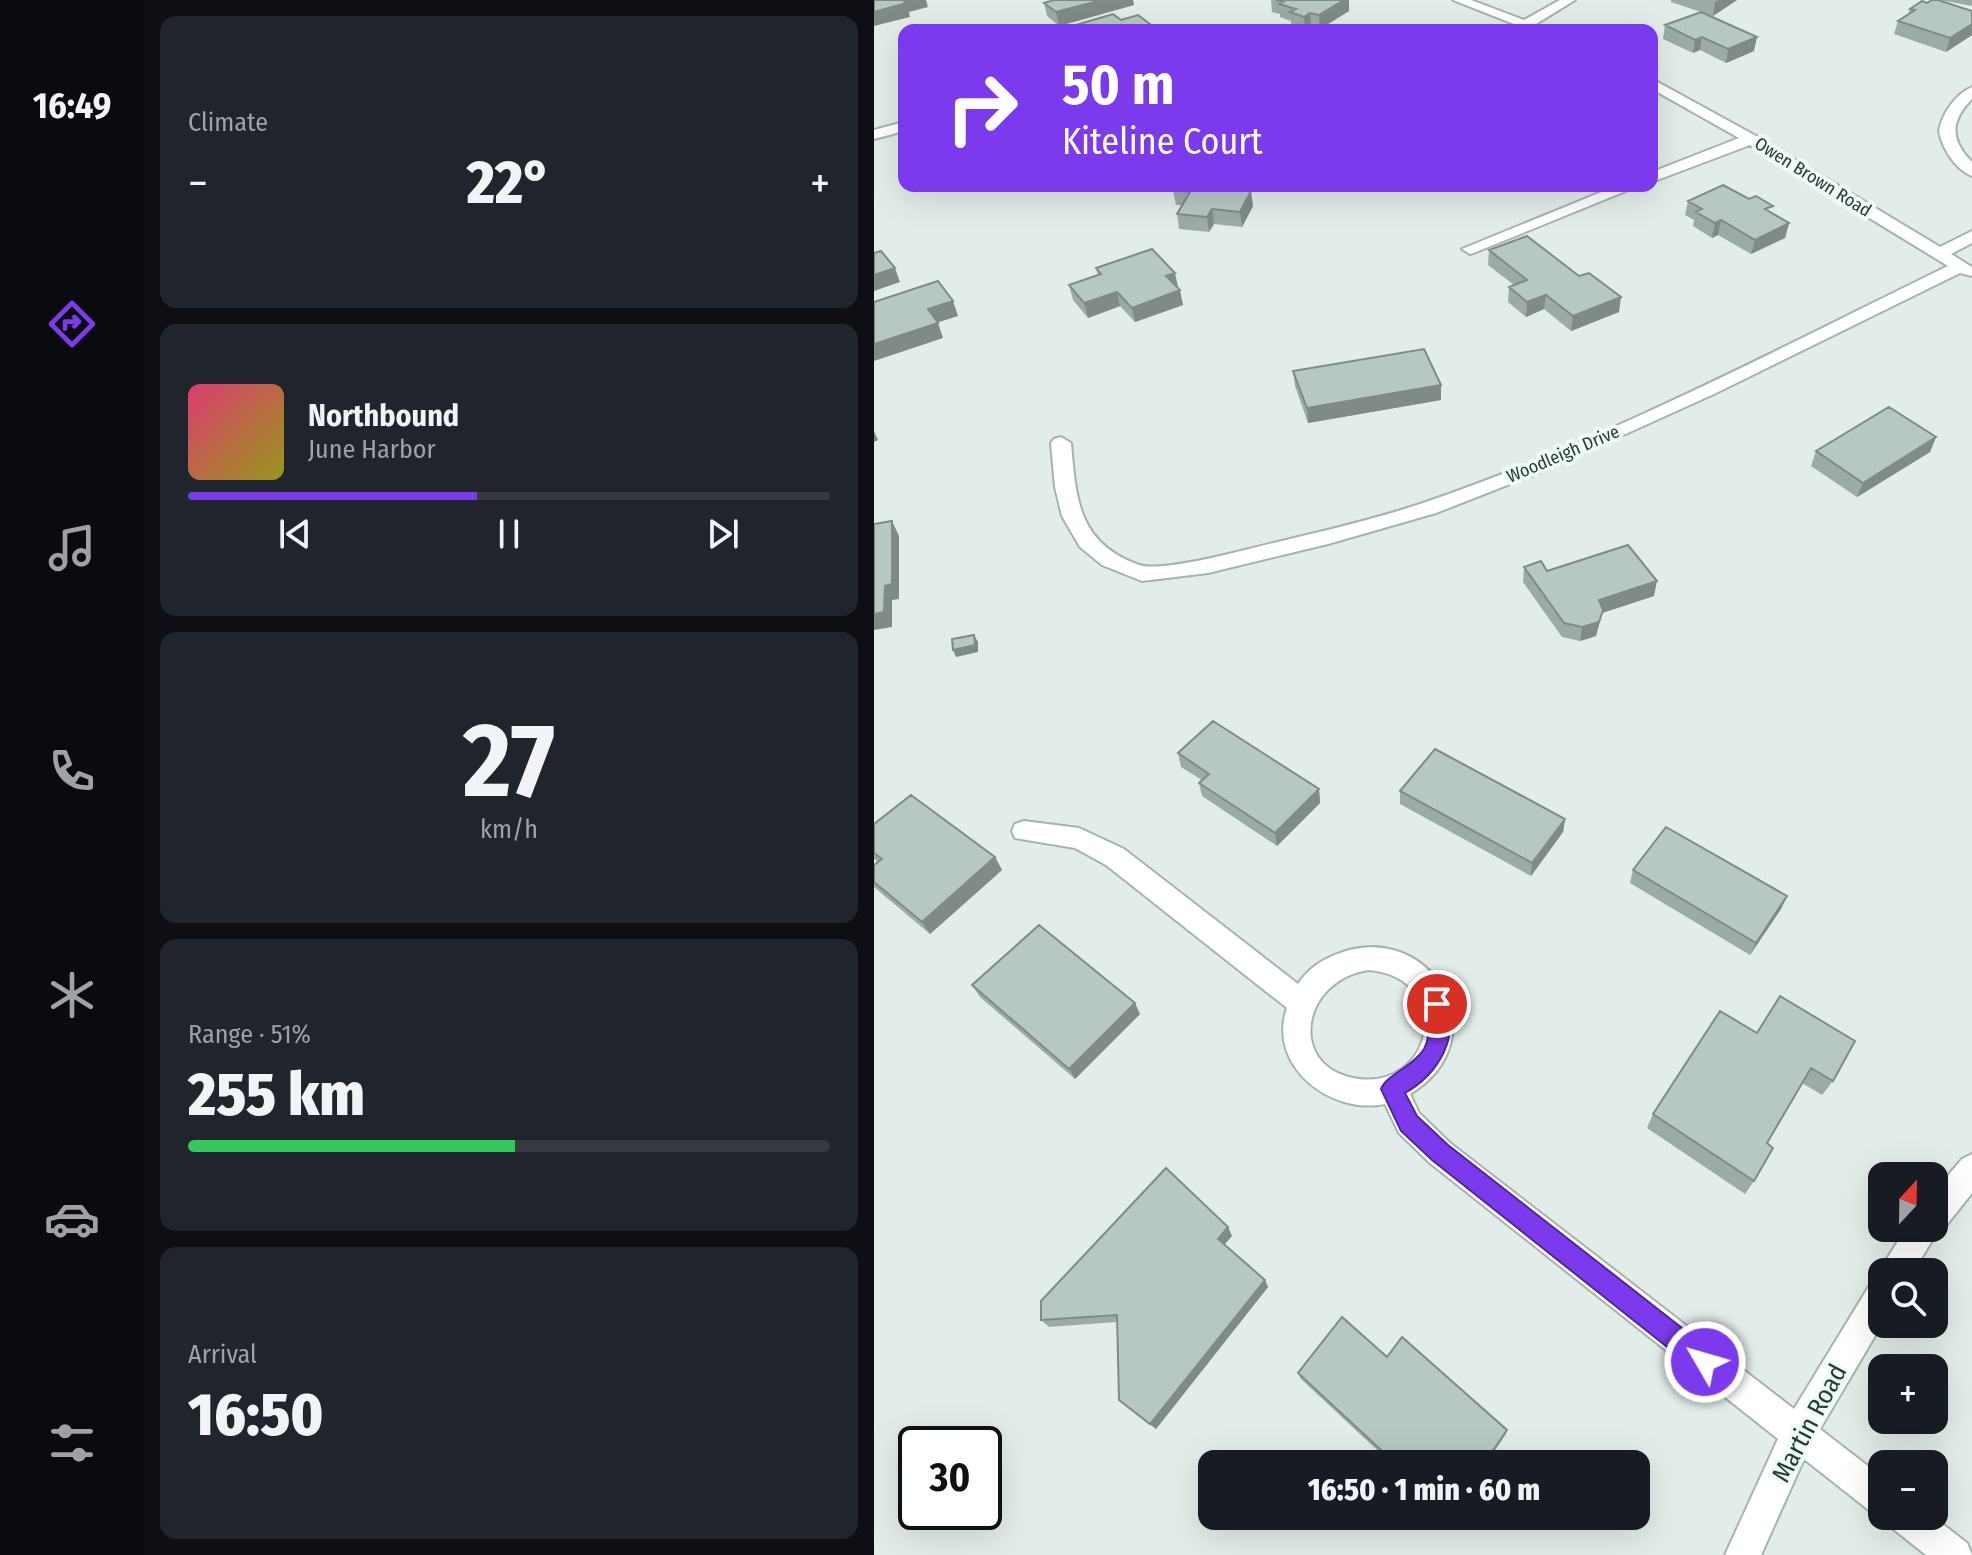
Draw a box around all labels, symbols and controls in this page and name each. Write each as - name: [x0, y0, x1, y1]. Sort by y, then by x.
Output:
- text: 50 m: [1062, 52, 1174, 119]
- icon: right: [930, 56, 1034, 160]
- text: 16:49: [33, 84, 111, 128]
- text: Climate: [188, 107, 268, 138]
- text: Kiteline Court: [1062, 120, 1263, 164]
- street label: Owen Brown Road: [1751, 132, 1875, 222]
- text: 22°: [467, 147, 551, 219]
- text: −: [188, 157, 208, 210]
- text: +: [810, 157, 830, 210]
- icon: directions: [44, 296, 100, 352]
- text: Northbound: [308, 398, 459, 434]
- street label: Woodleigh Drive: [1503, 420, 1623, 488]
- text: June Harbor: [308, 434, 436, 465]
- icon: previous: [273, 512, 317, 556]
- icon: pause: [487, 512, 531, 556]
- icon: next: [701, 512, 745, 556]
- icon: music: [44, 520, 100, 576]
- text: 27: [463, 699, 555, 824]
- icon: phone: [44, 743, 100, 799]
- text: km/h: [480, 814, 538, 845]
- icon: climate: [44, 967, 100, 1023]
- pin: [1403, 970, 1471, 1038]
- icon: arrive: [1415, 982, 1459, 1026]
- text: Range · 51%: [188, 1019, 311, 1050]
- text: 255 km: [188, 1059, 365, 1131]
- north arrow: [1868, 1162, 1948, 1242]
- map controls: [1868, 1162, 1948, 1530]
- icon: car: [44, 1191, 100, 1247]
- button: search: [1868, 1258, 1948, 1338]
- position arrow: [1663, 1320, 1747, 1404]
- text: Arrival: [188, 1339, 257, 1370]
- button: +: [1868, 1354, 1948, 1434]
- street label: Martin Road: [1765, 1359, 1853, 1487]
- text: 16:50: [188, 1379, 324, 1451]
- icon: filters: [44, 1415, 100, 1471]
- speed limit sign: 30: [898, 1426, 1002, 1530]
- button: −: [1868, 1450, 1948, 1530]
- text: 16:50 · 1 min · 60 m: [1308, 1472, 1540, 1508]

